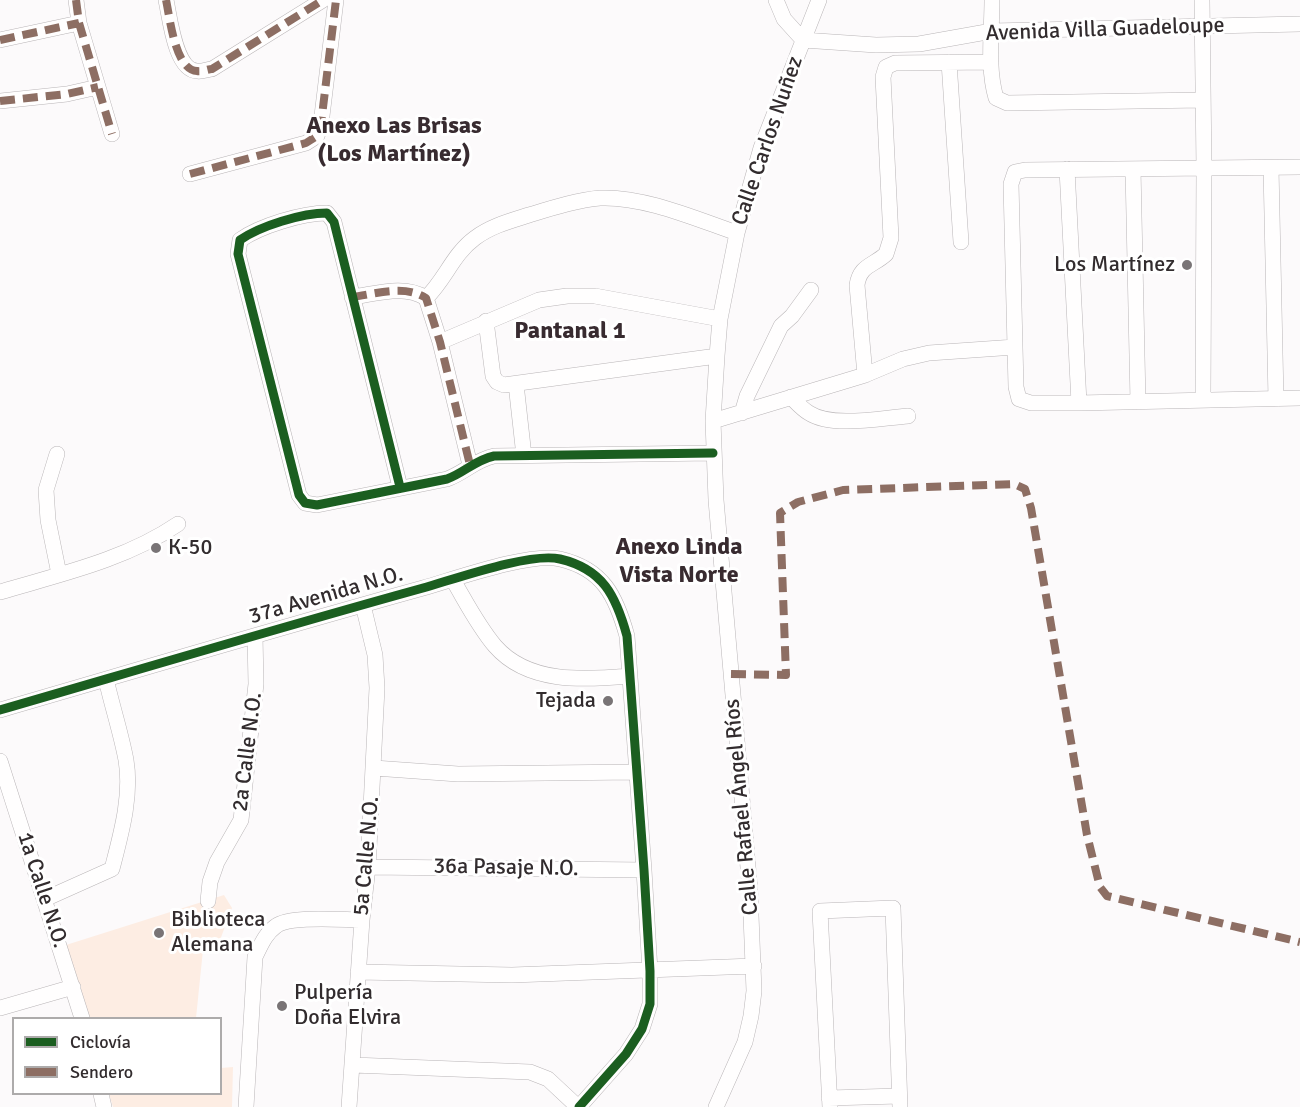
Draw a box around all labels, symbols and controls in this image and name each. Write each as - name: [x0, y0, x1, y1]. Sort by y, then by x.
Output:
- street label: Avenida Villa Guadeloupe: [985, 13, 1225, 47]
- street label: Calle Carlos Nuñez: [727, 53, 809, 229]
- district label: Anexo Las Brisas (Los Martínez): [306, 113, 482, 169]
- place label: Los Martínez: [1054, 252, 1175, 278]
- marker: Los Martínez: [1180, 258, 1194, 272]
- district label: Pantanal 1: [514, 318, 626, 346]
- district label: Anexo Linda Vista Norte: [615, 534, 743, 590]
- place label: K-50: [168, 535, 212, 561]
- marker: K-50: [149, 541, 163, 555]
- street label: 37a Avenida N.O.: [246, 561, 406, 631]
- place label: Tejada: [536, 688, 596, 714]
- street label: 2a Calle N.O.: [228, 691, 268, 813]
- marker: Tejada: [601, 694, 615, 708]
- street label: Calle Rafael Ángel Ríos: [719, 698, 765, 916]
- street label: 5a Calle N.O.: [349, 795, 385, 917]
- street label: 1a Calle N.O.: [11, 829, 73, 951]
- street label: 36a Pasaje N.O.: [433, 854, 579, 882]
- place label: Biblioteca Alemana: [171, 907, 265, 958]
- marker: Biblioteca Alemana: [152, 926, 166, 940]
- place label: Pulpería Doña Elvira: [294, 980, 401, 1032]
- marker: Pulpería Doña Elvira: [275, 999, 289, 1013]
- legend: [12, 1017, 222, 1095]
- text: Ciclovía: [70, 1031, 131, 1053]
- text: Sendero: [70, 1061, 133, 1083]

